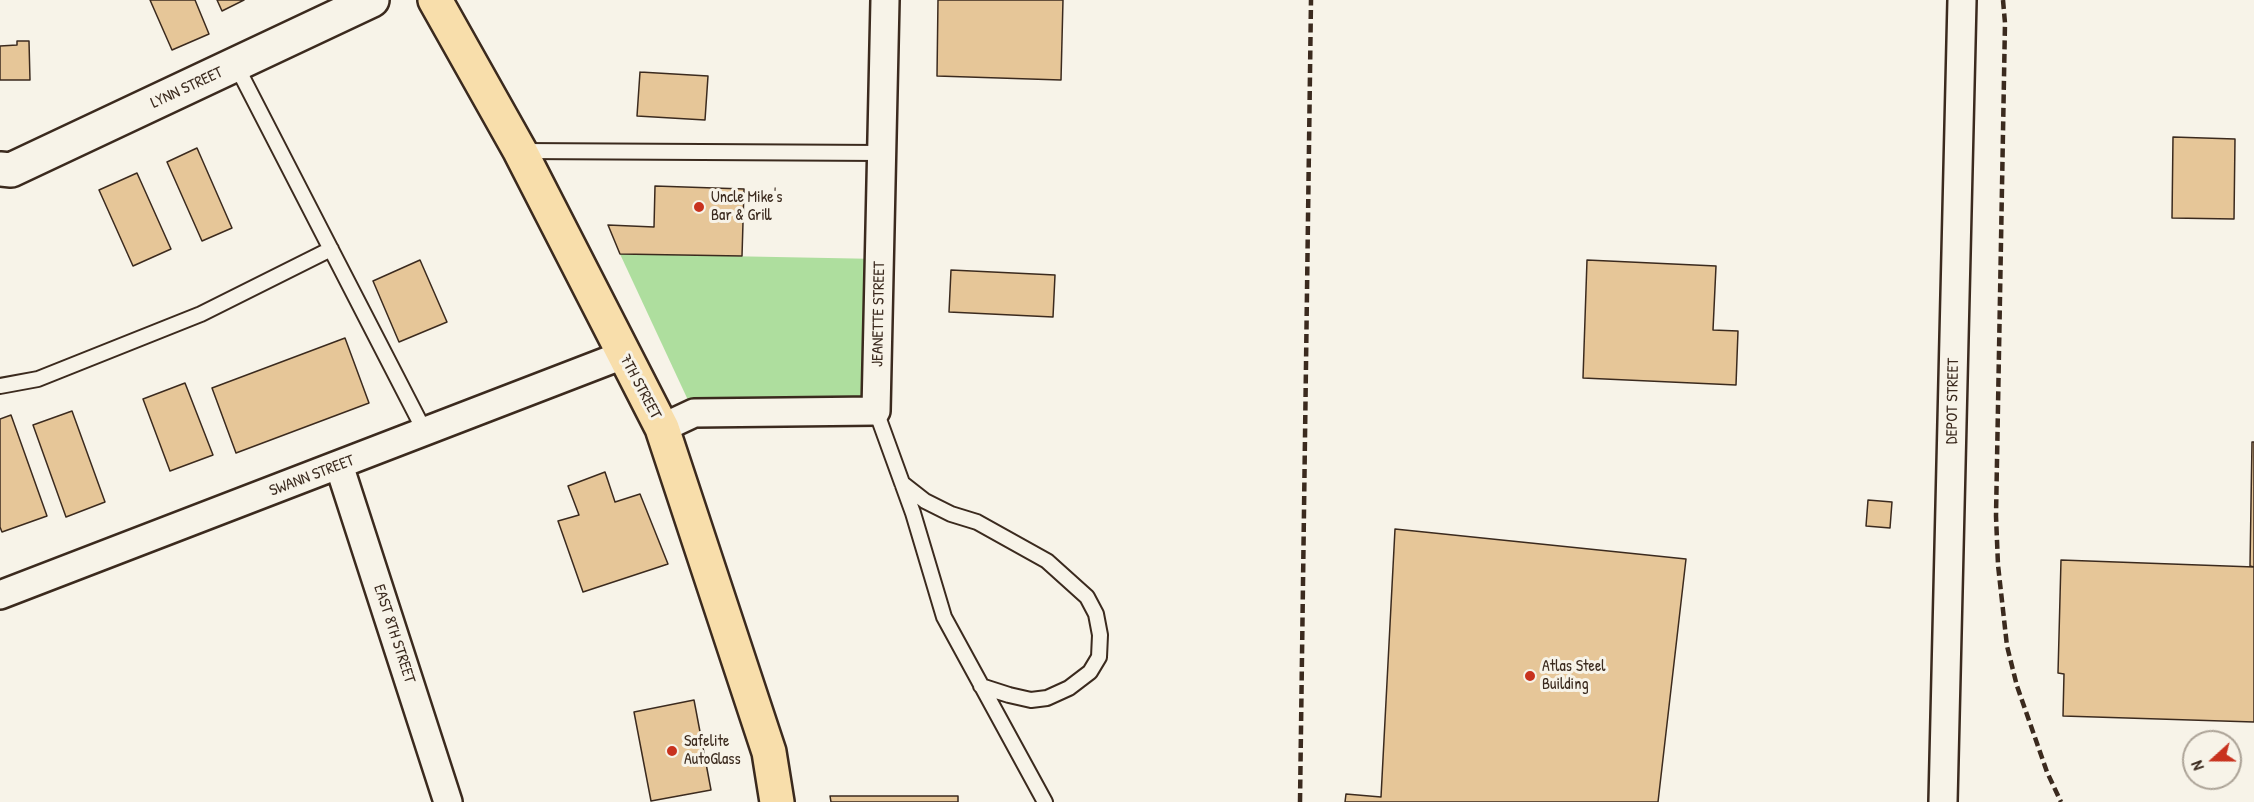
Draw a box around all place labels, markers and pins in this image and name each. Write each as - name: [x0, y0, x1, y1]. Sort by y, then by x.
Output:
- place label: Uncle Mike's Bar & Grill: [711, 188, 782, 226]
- marker: Uncle Mike's Bar & Grill: [692, 200, 706, 214]
- place label: Atlas Steel Building: [1542, 657, 1606, 695]
- marker: Atlas Steel Building: [1523, 669, 1537, 683]
- place label: Safelite AutoGlass: [684, 732, 741, 770]
- marker: Safelite AutoGlass: [665, 744, 679, 758]

